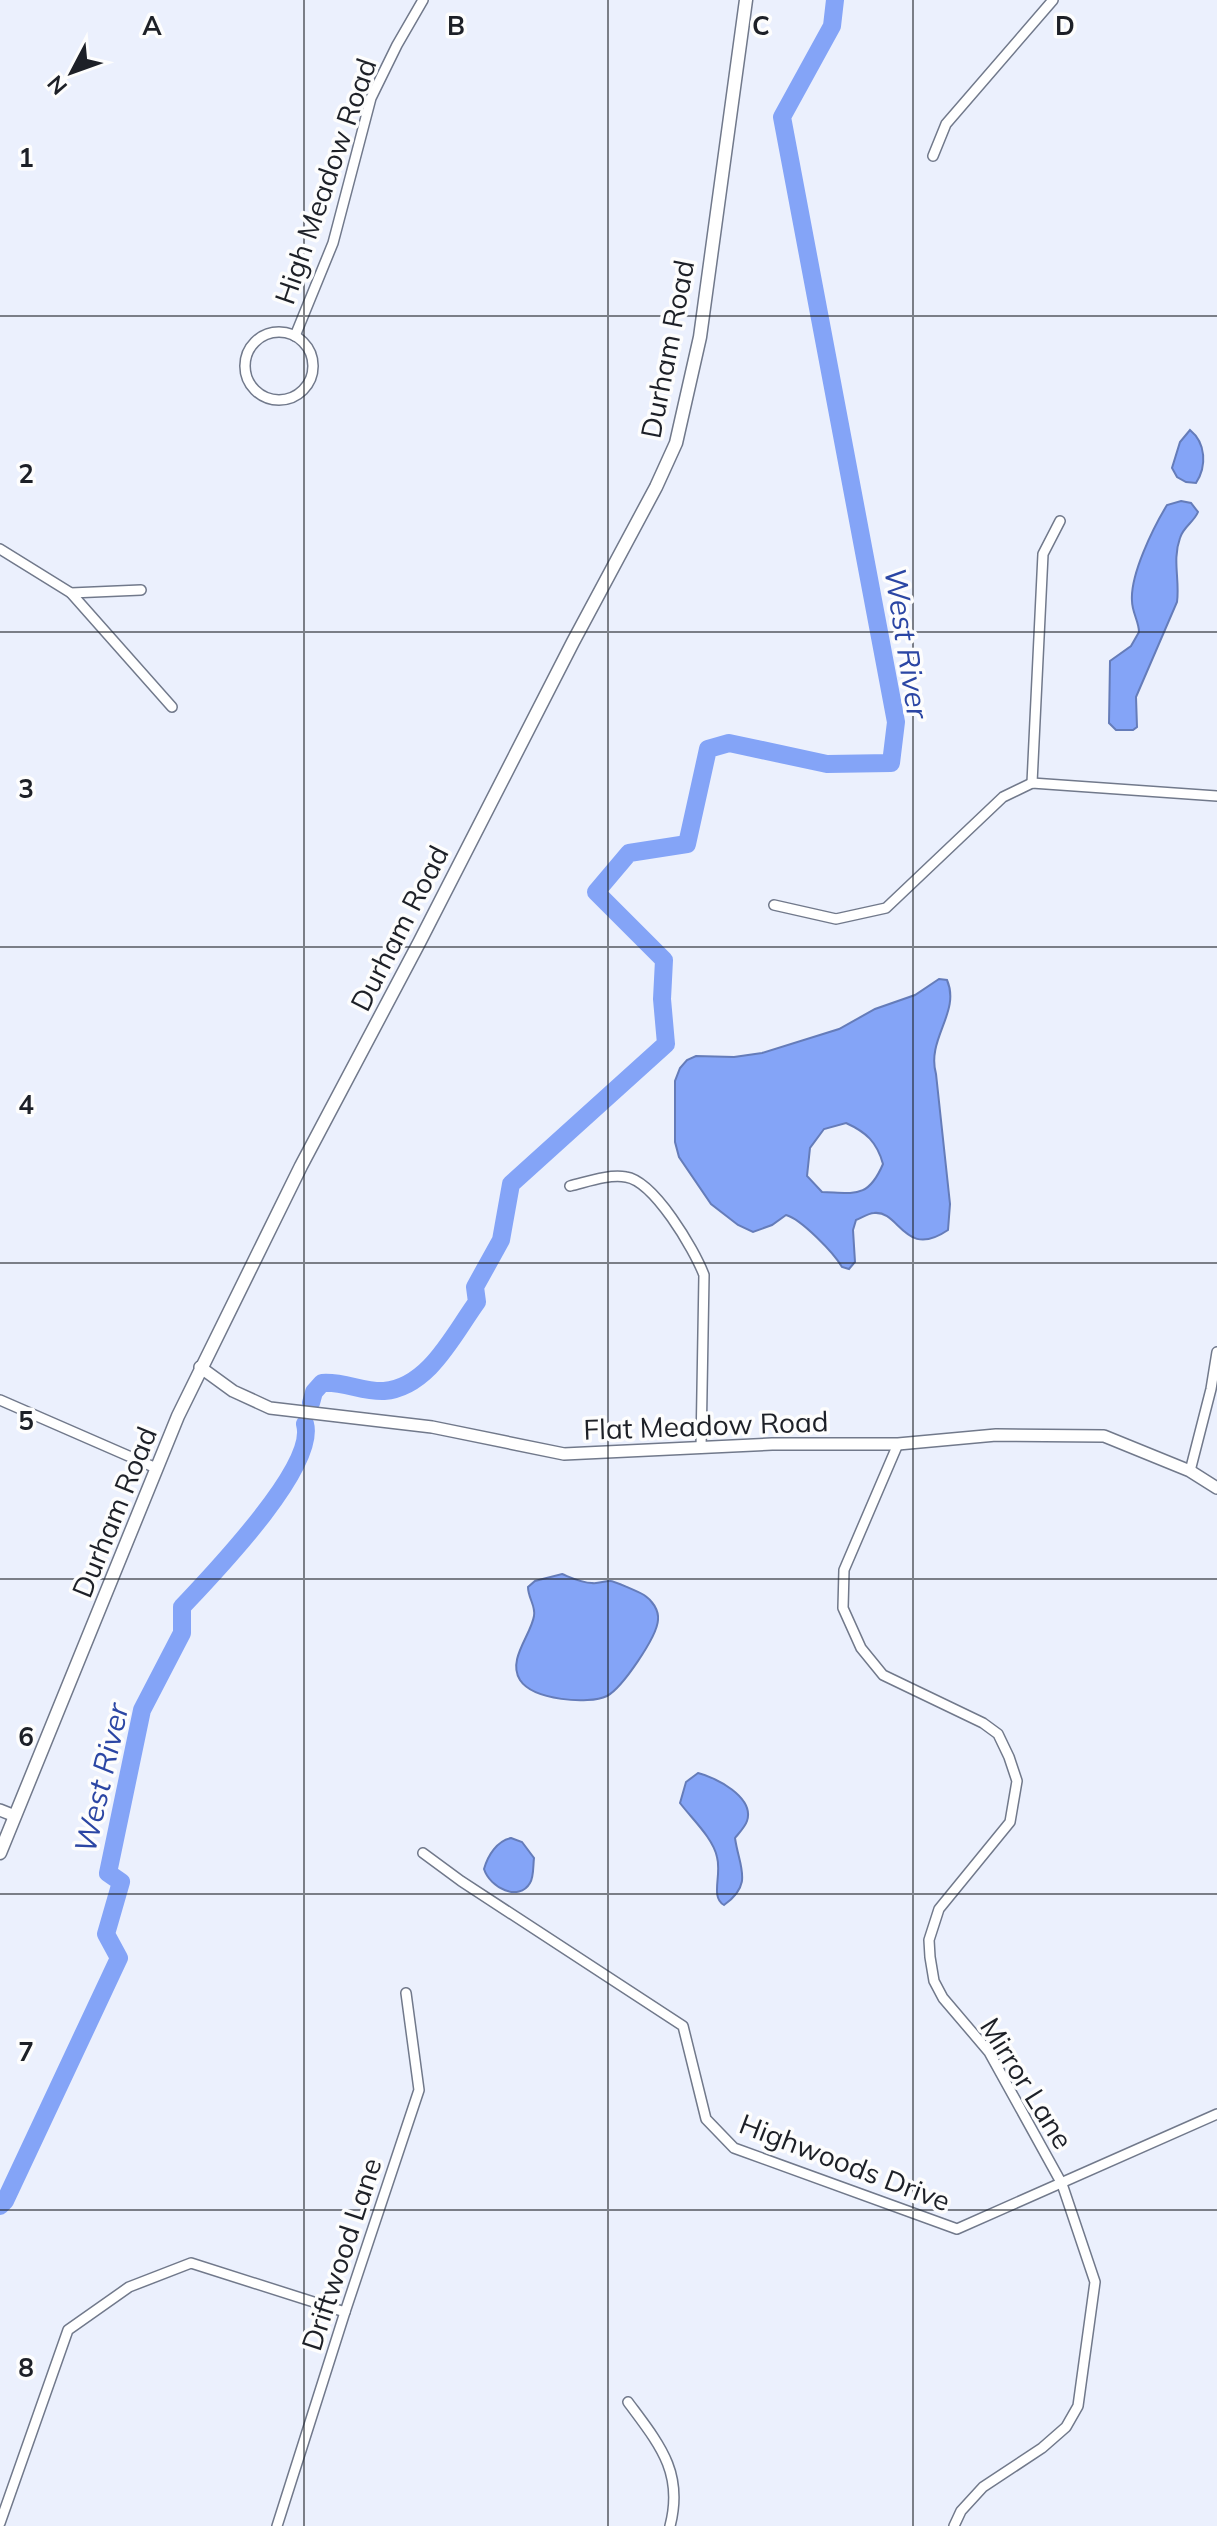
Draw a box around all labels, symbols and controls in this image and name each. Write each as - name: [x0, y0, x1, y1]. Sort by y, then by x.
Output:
- text: A: [142, 9, 162, 42]
- text: B: [447, 9, 465, 42]
- text: C: [752, 9, 770, 42]
- text: D: [1055, 9, 1075, 42]
- north arrow: [32, 32, 112, 112]
- street label: High Meadow Road: [267, 54, 383, 308]
- text: N: [41, 70, 73, 101]
- text: 1: [18, 141, 34, 174]
- street label: Durham Road: [633, 257, 701, 441]
- text: 2: [18, 457, 34, 490]
- water label: West River: [876, 565, 938, 722]
- text: 3: [18, 772, 34, 805]
- street label: Durham Road: [342, 839, 456, 1017]
- text: 4: [18, 1088, 34, 1121]
- street label: Flat Meadow Road: [583, 1403, 829, 1447]
- text: 5: [18, 1404, 34, 1437]
- street label: Durham Road: [64, 1422, 164, 1602]
- water label: West River: [65, 1699, 137, 1856]
- text: 6: [18, 1720, 34, 1753]
- street label: Mirror Lane: [973, 2011, 1081, 2155]
- text: 7: [18, 2035, 34, 2068]
- street label: Highwoods Drive: [735, 2106, 955, 2218]
- street label: Driftwood Lane: [293, 2153, 389, 2355]
- text: 8: [18, 2351, 34, 2384]

